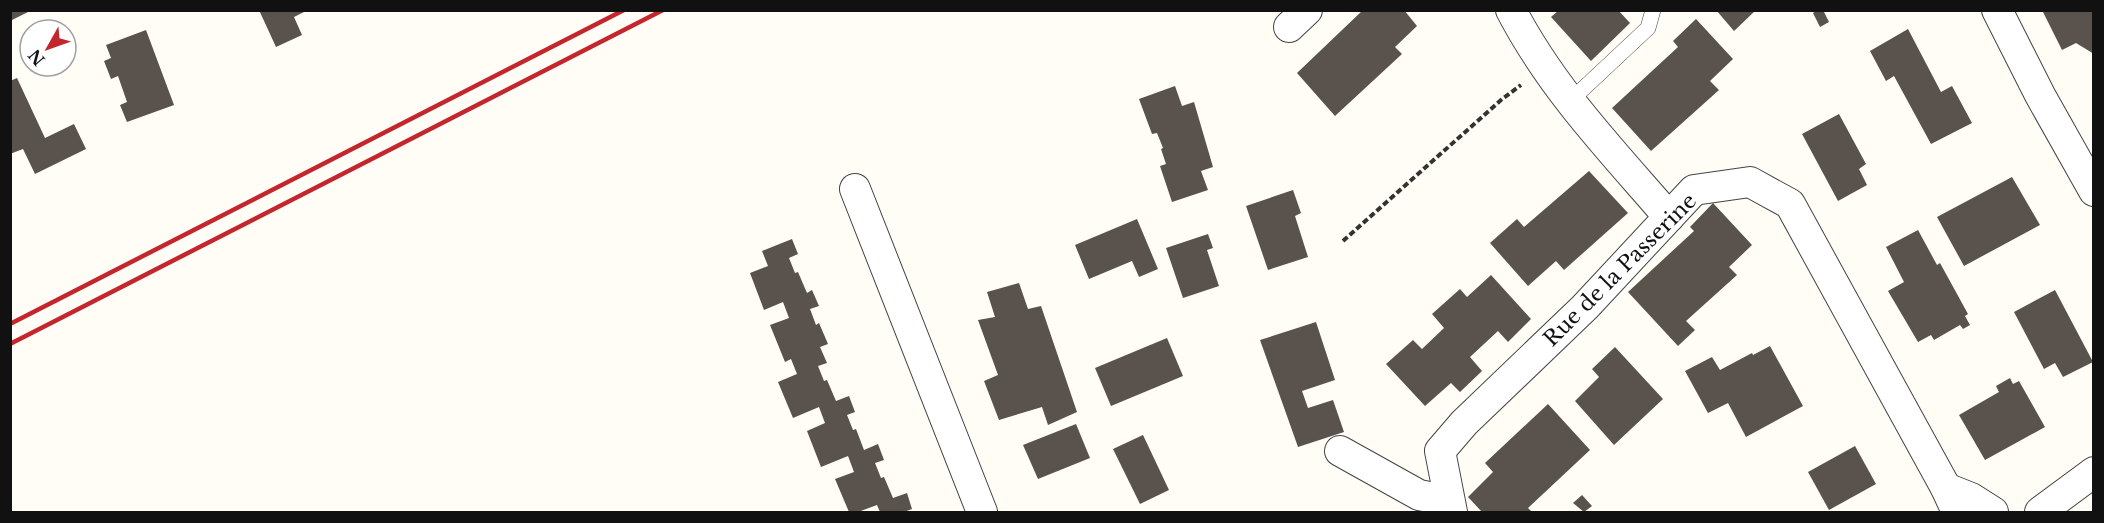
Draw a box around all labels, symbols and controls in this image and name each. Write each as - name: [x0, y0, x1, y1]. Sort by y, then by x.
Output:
- north arrow: [18, 18, 78, 78]
- text: N: [24, 45, 49, 70]
- street label: Rue de la Passerine: [1538, 188, 1702, 352]

